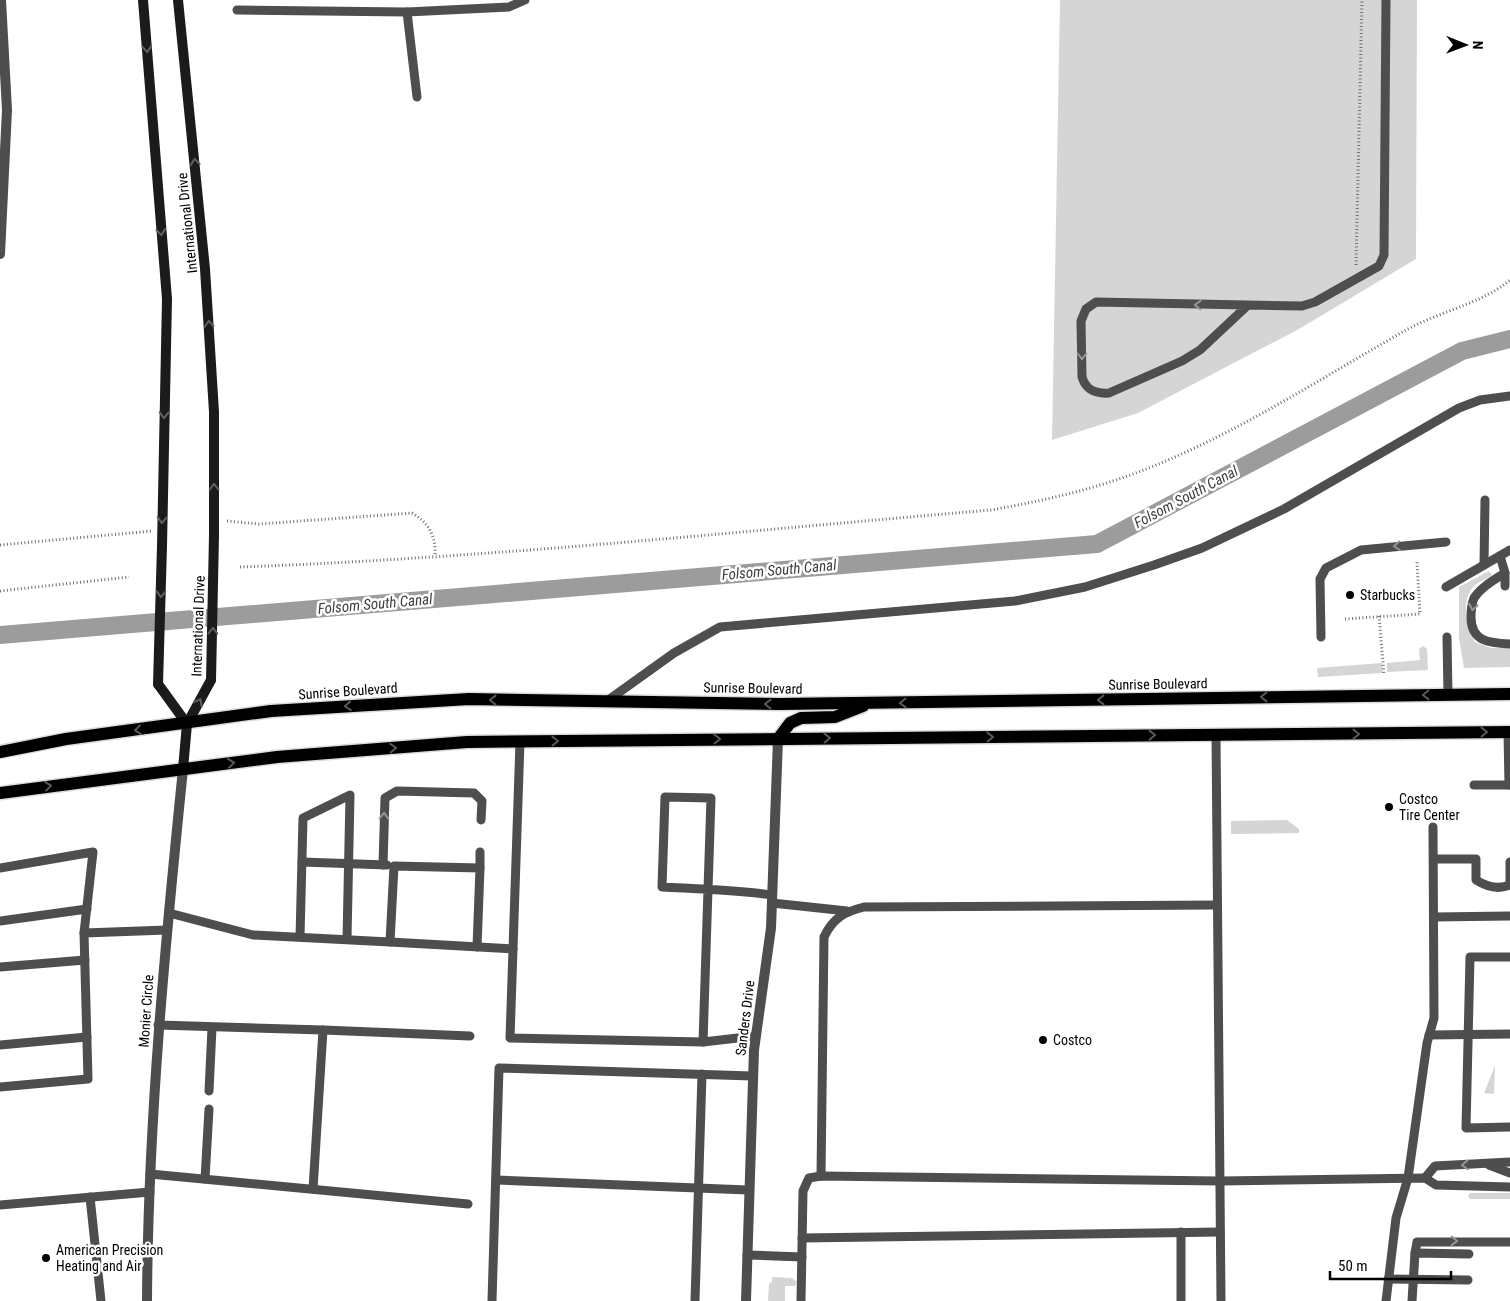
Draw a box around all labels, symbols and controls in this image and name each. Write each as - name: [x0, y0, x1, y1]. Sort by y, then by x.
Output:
- north arrow: [1440, 20, 1490, 70]
- text: N: [1470, 41, 1486, 50]
- one-way arrow: [141, 45, 152, 53]
- one-way arrow: [189, 158, 200, 166]
- street label: International Drive: [174, 172, 200, 274]
- one-way arrow: [155, 228, 166, 236]
- one-way arrow: [1194, 299, 1202, 310]
- one-way arrow: [203, 320, 214, 328]
- one-way arrow: [1077, 352, 1087, 360]
- one-way arrow: [159, 412, 170, 420]
- water label: Folsom South Canal: [1131, 462, 1242, 532]
- one-way arrow: [209, 482, 220, 490]
- one-way arrow: [157, 516, 168, 524]
- one-way arrow: [1393, 540, 1401, 551]
- water label: Folsom South Canal: [721, 556, 838, 584]
- street label: International Drive: [188, 575, 208, 677]
- place label: Starbucks: [1360, 587, 1415, 603]
- marker: Starbucks: [1344, 589, 1356, 601]
- water label: Folsom South Canal: [317, 590, 434, 618]
- one-way arrow: [155, 591, 166, 599]
- one-way arrow: [1468, 602, 1478, 611]
- one-way arrow: [208, 627, 218, 634]
- street label: Sunrise Boulevard: [1108, 675, 1208, 693]
- street label: Sunrise Boulevard: [703, 679, 803, 697]
- street label: Sunrise Boulevard: [298, 680, 398, 702]
- one-way arrow: [1422, 690, 1430, 700]
- one-way arrow: [1260, 692, 1268, 702]
- one-way arrow: [489, 694, 497, 705]
- one-way arrow: [1097, 695, 1105, 705]
- one-way arrow: [193, 698, 203, 707]
- one-way arrow: [899, 698, 906, 708]
- one-way arrow: [764, 699, 772, 709]
- one-way arrow: [343, 700, 351, 711]
- one-way arrow: [134, 724, 142, 735]
- one-way arrow: [1480, 727, 1488, 738]
- one-way arrow: [1352, 729, 1360, 739]
- one-way arrow: [1148, 730, 1156, 740]
- one-way arrow: [986, 732, 994, 742]
- one-way arrow: [824, 733, 831, 743]
- one-way arrow: [714, 734, 722, 744]
- one-way arrow: [552, 736, 559, 746]
- one-way arrow: [389, 743, 397, 754]
- one-way arrow: [227, 758, 235, 769]
- one-way arrow: [45, 781, 53, 792]
- place label: Costco Tire Center: [1399, 791, 1460, 823]
- marker: Costco Tire Center: [1383, 801, 1395, 813]
- one-way arrow: [379, 812, 389, 820]
- street label: Monier Circle: [135, 974, 157, 1048]
- street label: Sanders Drive: [732, 979, 758, 1057]
- place label: Costco: [1053, 1032, 1092, 1048]
- marker: Costco: [1037, 1034, 1049, 1046]
- one-way arrow: [1461, 1160, 1468, 1170]
- one-way arrow: [1451, 1236, 1459, 1246]
- place label: American Precision Heating and Air: [56, 1242, 163, 1274]
- scale bar: [1330, 1248, 1451, 1280]
- marker: American Precision Heating and Air: [40, 1252, 52, 1264]
- text: 50 m: [1338, 1257, 1368, 1275]

